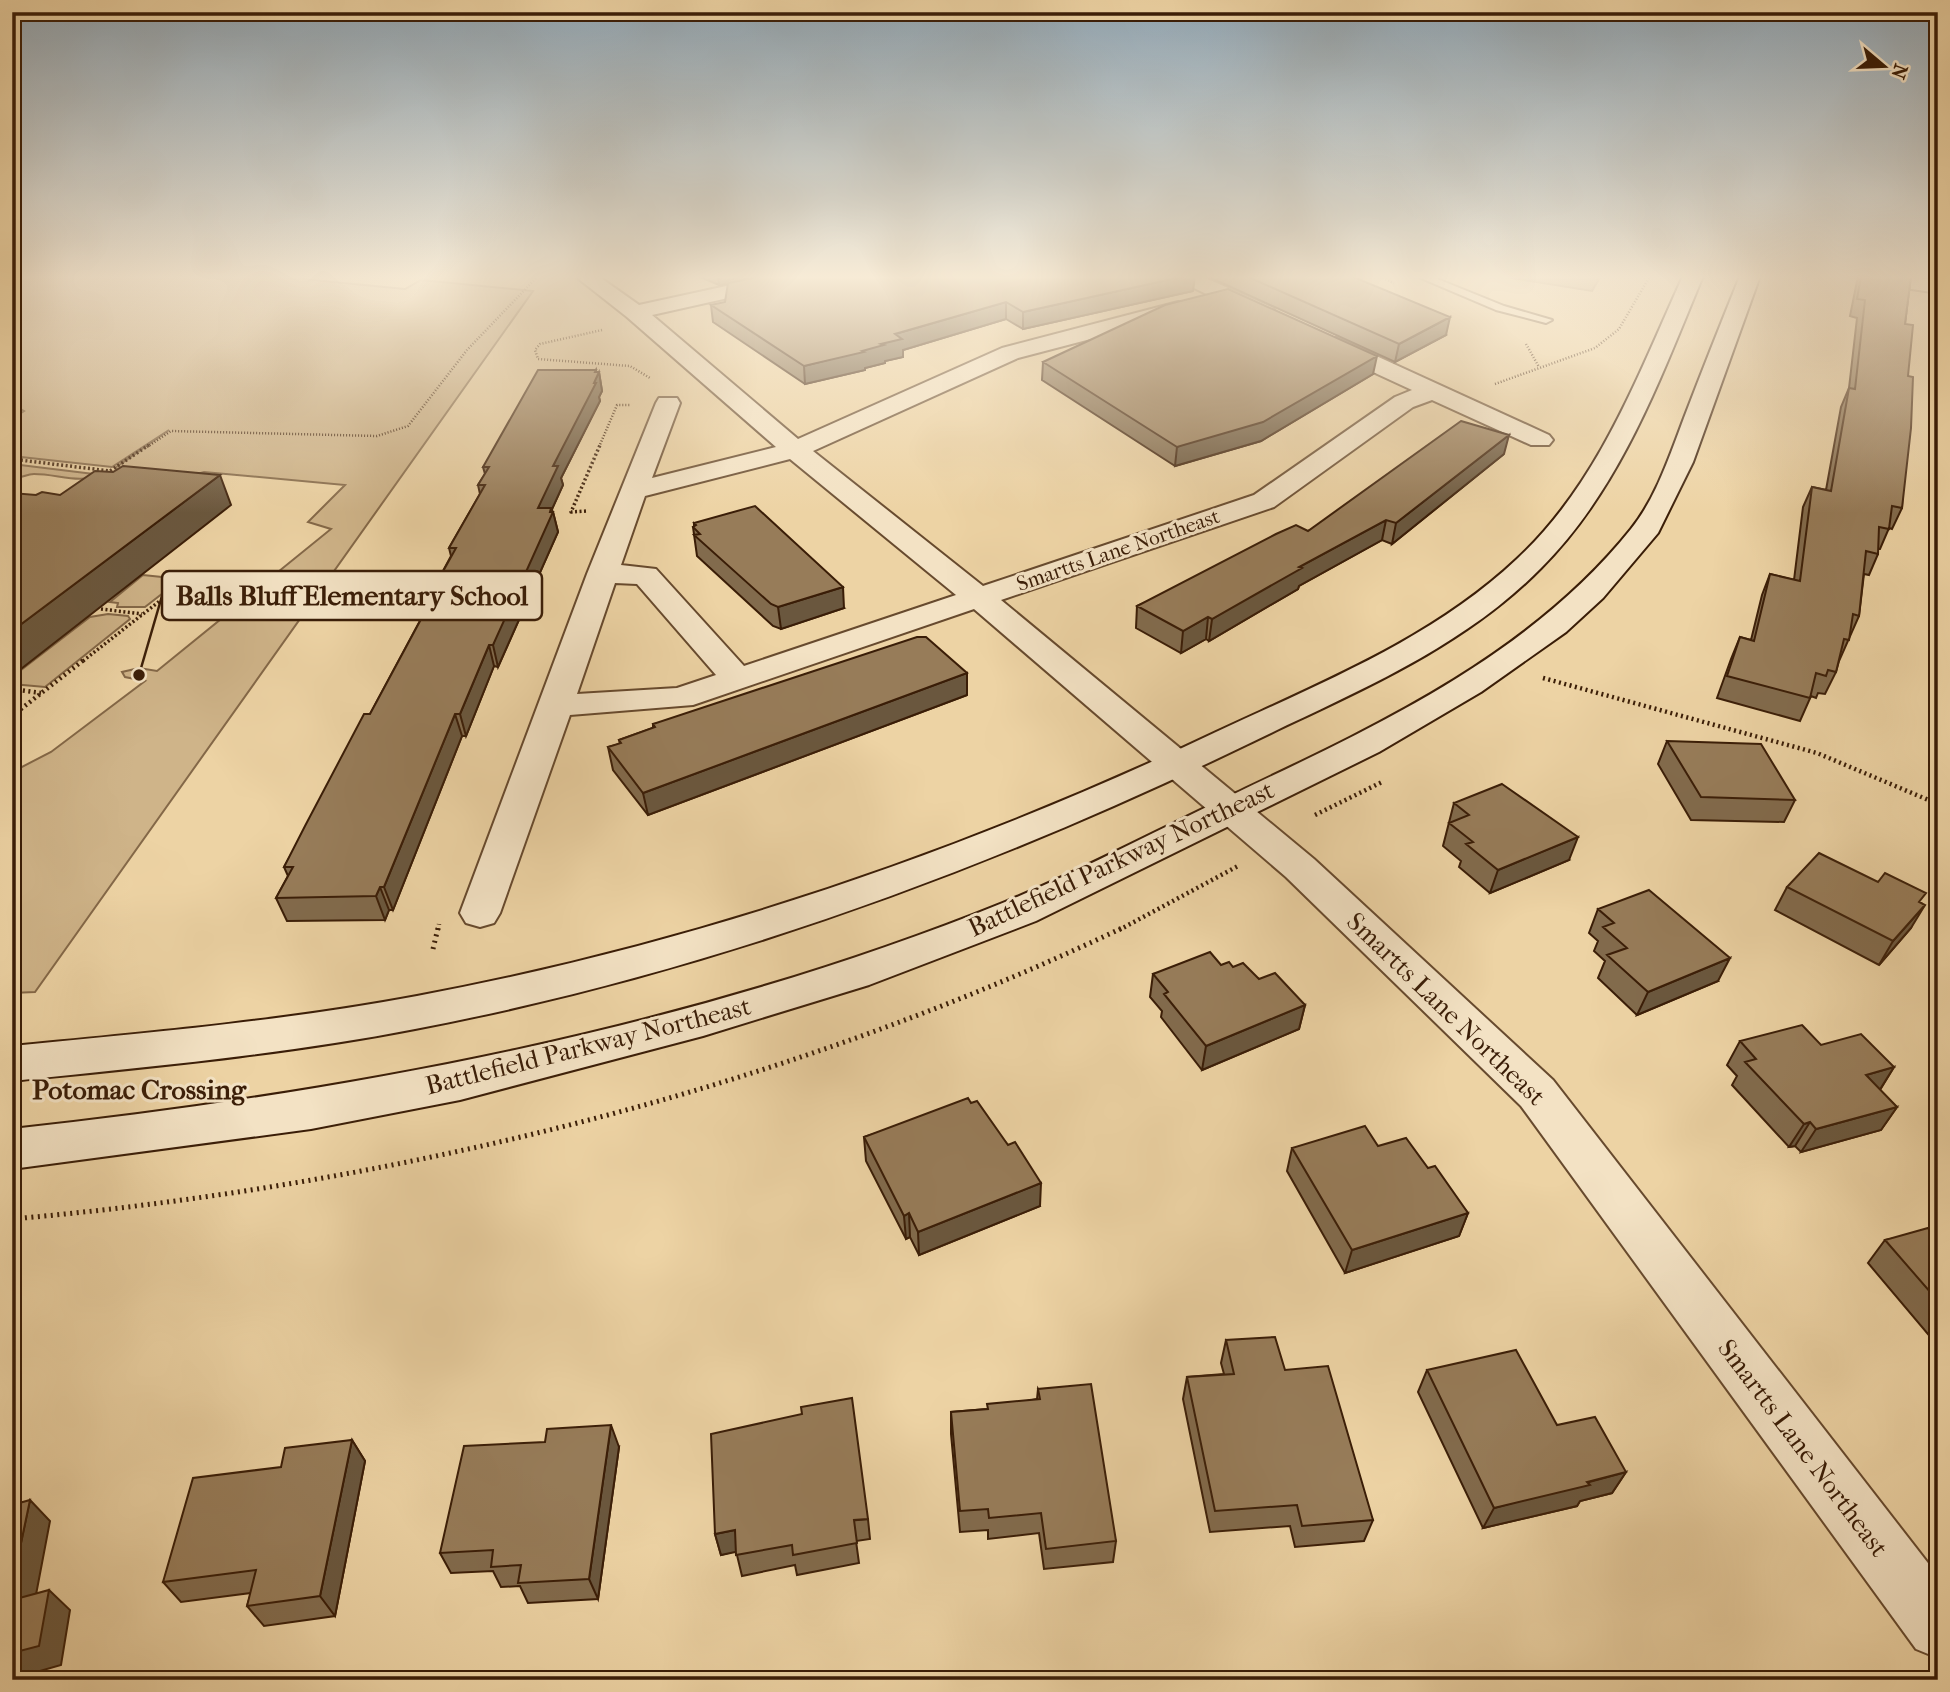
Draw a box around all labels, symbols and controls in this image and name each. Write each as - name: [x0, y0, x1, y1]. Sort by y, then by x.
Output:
- north arrow: [1848, 32, 1918, 102]
- text: N: [1886, 61, 1912, 82]
- street label: Smartts Lane Northeast: [1013, 504, 1223, 596]
- callout: Balls Bluff Elementary School: [162, 571, 542, 620]
- text: Balls Bluff Elementary School: [176, 579, 529, 612]
- street label: Battlefield Parkway Northeast: [963, 774, 1280, 944]
- street label: Smartts Lane Northeast: [1340, 906, 1552, 1112]
- street label: Battlefield Parkway Northeast: [422, 990, 755, 1101]
- district label: Potomac Crossing: [32, 1073, 247, 1106]
- street label: Smartts Lane Northeast: [1711, 1333, 1895, 1563]

